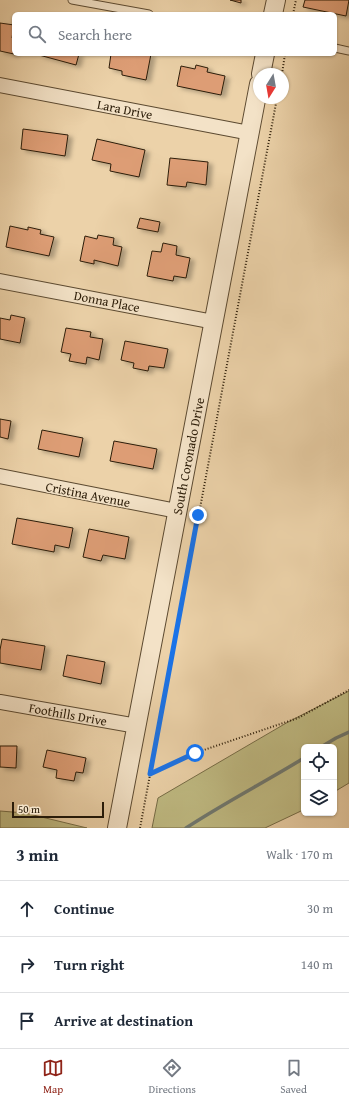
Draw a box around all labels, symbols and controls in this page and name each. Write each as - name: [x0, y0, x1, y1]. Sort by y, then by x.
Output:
- search box: [12, 12, 337, 56]
- icon: search: [26, 23, 48, 45]
- text: Search here: [58, 24, 132, 45]
- north arrow: [253, 68, 289, 104]
- street label: Lara Drive: [96, 95, 154, 124]
- street label: Donna Place: [72, 286, 142, 317]
- street label: South Coronado Drive: [168, 396, 209, 516]
- street label: Cristina Avenue: [44, 477, 132, 512]
- route end: [189, 506, 207, 524]
- street label: Foothills Drive: [27, 698, 109, 731]
- route start: [186, 744, 204, 762]
- map controls: [301, 744, 337, 816]
- button: locate: [301, 744, 337, 780]
- button: layers: [301, 780, 337, 816]
- scale bar: [12, 800, 104, 819]
- text: 50 m: [18, 801, 40, 817]
- text: 3 min: [16, 842, 58, 867]
- text: Walk · 170 m: [266, 845, 333, 864]
- icon: ahead: [16, 898, 38, 920]
- text: Continue: [54, 898, 115, 919]
- text: 30 m: [307, 899, 333, 918]
- icon: right: [16, 954, 38, 976]
- text: Turn right: [54, 954, 125, 975]
- text: 140 m: [301, 955, 333, 974]
- icon: arrive: [16, 1010, 38, 1032]
- text: Arrive at destination: [54, 1010, 193, 1031]
- tab: Map: [42, 1057, 64, 1097]
- tab: Directions: [149, 1057, 196, 1097]
- tab: Saved: [280, 1057, 307, 1097]

